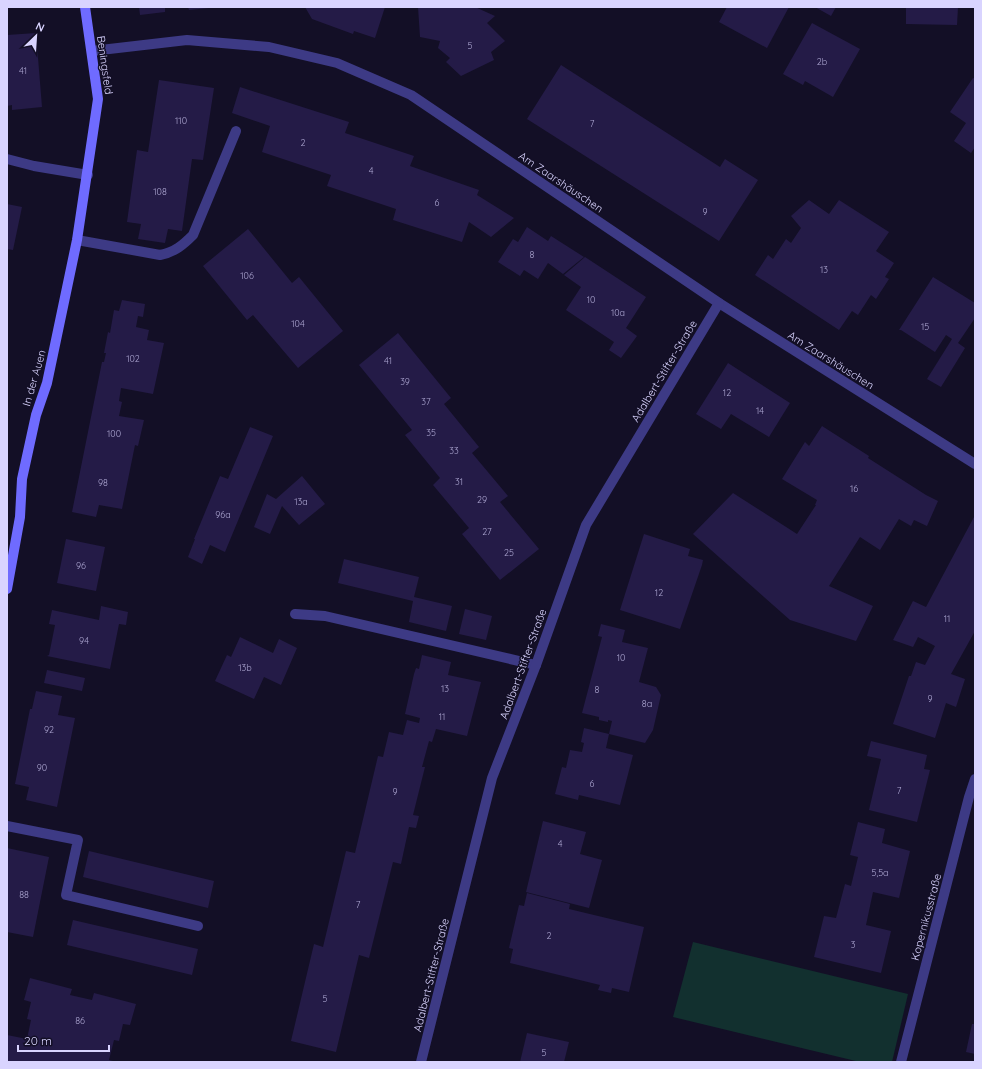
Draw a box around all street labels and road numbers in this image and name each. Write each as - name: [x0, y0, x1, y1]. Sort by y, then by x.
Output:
- street label: Beningsfeld: [94, 35, 116, 95]
- street label: Am Zaarshäuschen: [516, 149, 606, 215]
- street label: Adalbert-Stifter-Straße: [628, 318, 700, 424]
- street label: Am Zaarshäuschen: [785, 328, 877, 392]
- street label: In der Auen: [19, 348, 49, 408]
- street label: Adalbert-Stifter-Straße: [497, 607, 549, 721]
- street label: Kopernikusstraße: [908, 872, 944, 962]
- street label: Adalbert-Stifter-Straße: [410, 917, 452, 1033]

